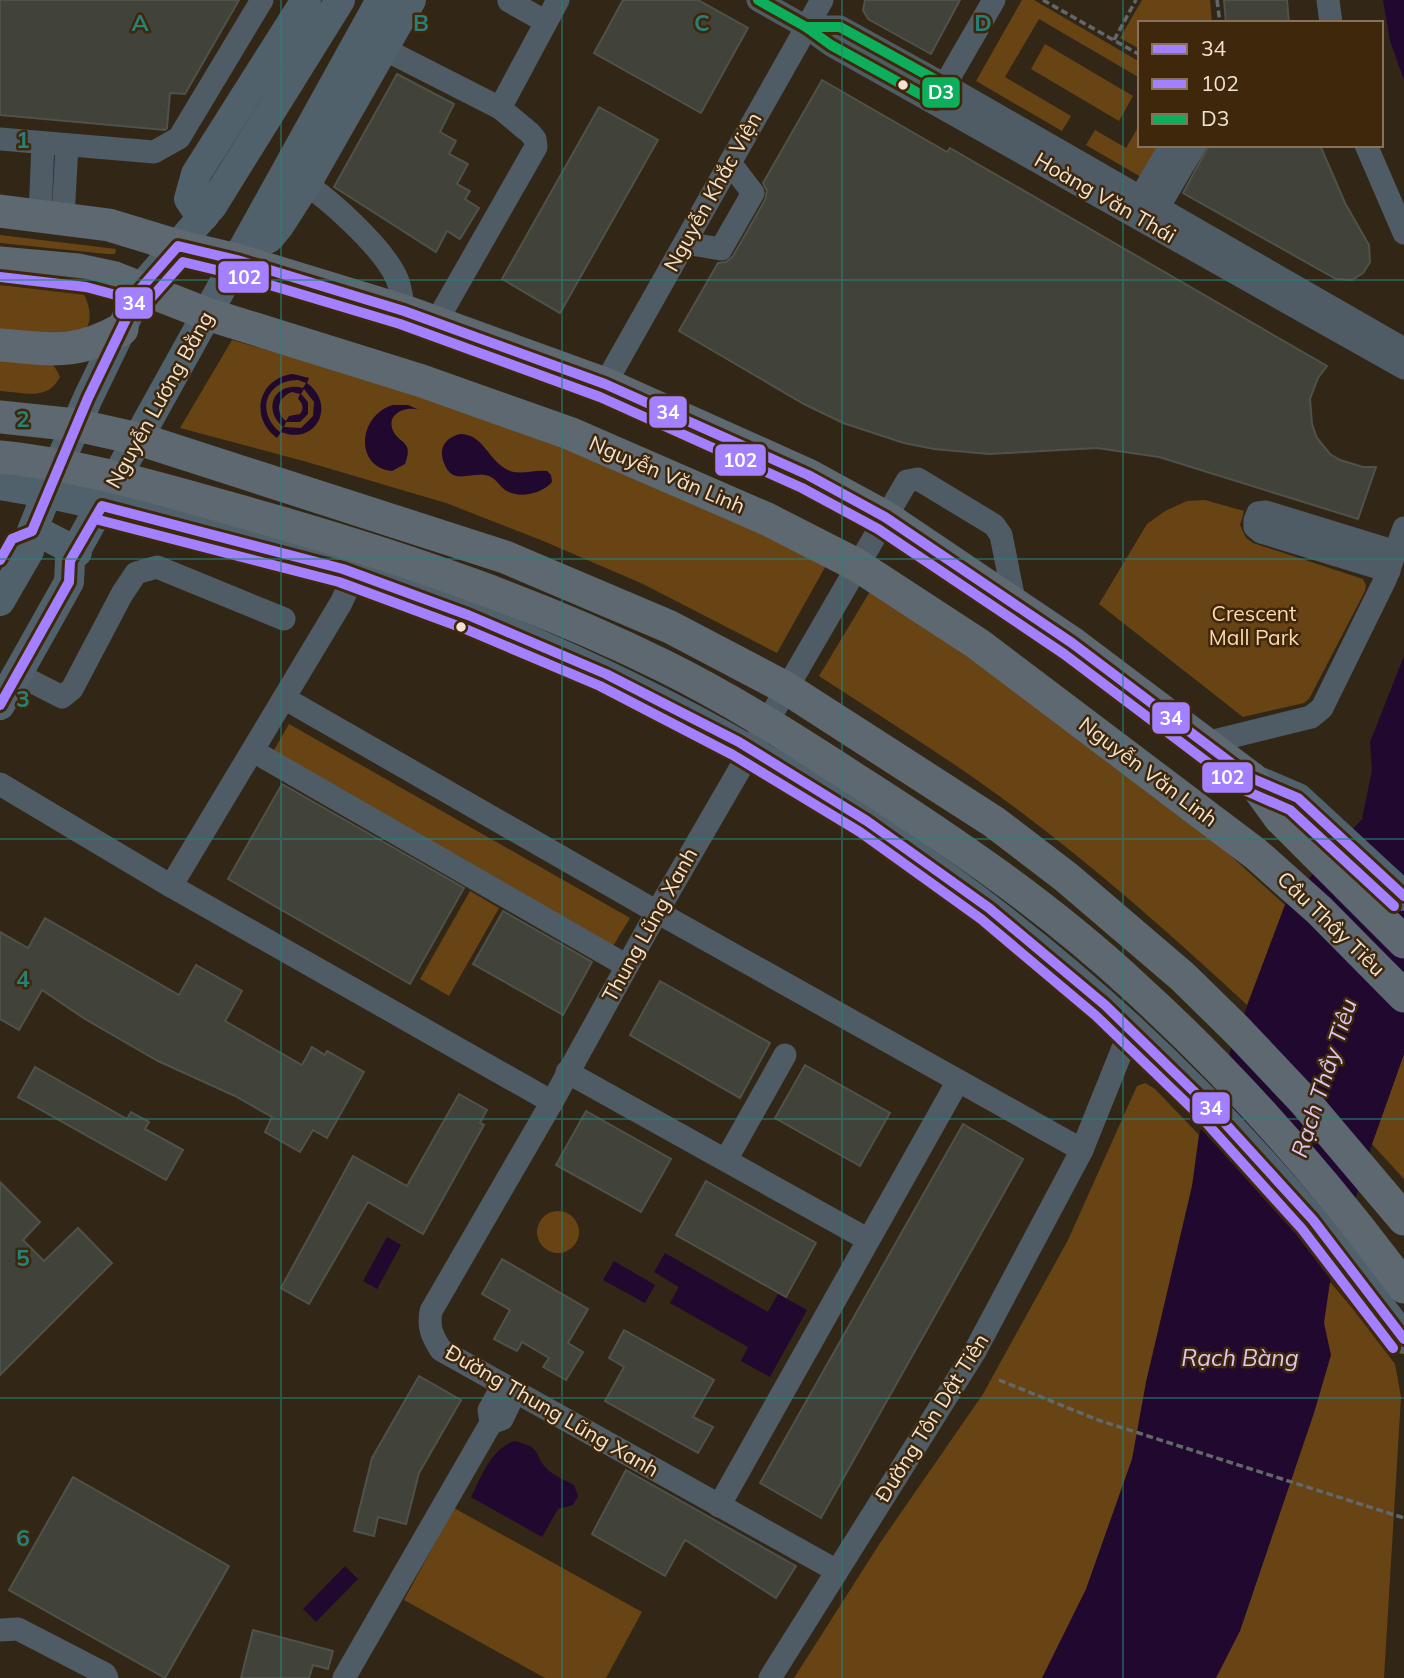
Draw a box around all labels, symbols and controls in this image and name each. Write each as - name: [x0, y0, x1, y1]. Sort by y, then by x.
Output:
- text: A: [131, 8, 149, 37]
- text: B: [413, 8, 429, 37]
- text: C: [694, 8, 710, 37]
- text: D: [974, 8, 992, 37]
- legend: [1138, 21, 1383, 147]
- text: 34: [1201, 35, 1227, 61]
- text: 102: [1201, 70, 1239, 96]
- line badge: D3: [921, 76, 961, 109]
- unlabelled marker: [896, 78, 910, 92]
- text: D3: [928, 80, 954, 104]
- text: D3: [1201, 105, 1229, 131]
- street label: Nguyễn Khắc Viện: [658, 107, 767, 276]
- text: 1: [16, 125, 30, 154]
- street label: Hoàng Văn Thái: [1030, 146, 1181, 248]
- line badge: 102: [217, 260, 270, 294]
- text: 102: [227, 265, 261, 289]
- line badge: 34: [114, 286, 154, 320]
- text: 34: [123, 291, 146, 315]
- street label: Nguyễn Lương Bằng: [100, 306, 219, 493]
- line badge: 34: [648, 395, 688, 429]
- text: 34: [657, 400, 680, 424]
- text: 2: [16, 404, 30, 433]
- street label: Nguyễn Văn Linh: [586, 430, 749, 519]
- line badge: 102: [714, 443, 767, 477]
- text: 102: [723, 448, 757, 472]
- park label: Crescent Mall Park: [1209, 600, 1299, 650]
- unlabelled marker: [454, 620, 468, 634]
- text: 3: [16, 684, 30, 713]
- line badge: 34: [1151, 701, 1191, 735]
- text: 34: [1160, 706, 1183, 730]
- street label: Nguyễn Văn Linh: [1074, 711, 1223, 832]
- line badge: 102: [1201, 761, 1254, 794]
- text: 102: [1210, 765, 1244, 789]
- street label: Thung Lũng Xanh: [596, 843, 702, 1006]
- street label: Cầu Thầy Tiêu: [1272, 865, 1391, 981]
- text: 4: [16, 964, 30, 993]
- water label: Rạch Thầy Tiêu: [1284, 995, 1363, 1161]
- line badge: 34: [1191, 1091, 1231, 1125]
- text: 34: [1200, 1096, 1223, 1120]
- text: 5: [16, 1243, 30, 1272]
- street label: Đường Tôn Dật Tiên: [869, 1328, 993, 1506]
- street label: Đường Thung Lũng Xanh: [441, 1338, 664, 1482]
- water label: Rạch Bàng: [1181, 1343, 1299, 1372]
- text: 6: [16, 1523, 30, 1552]

